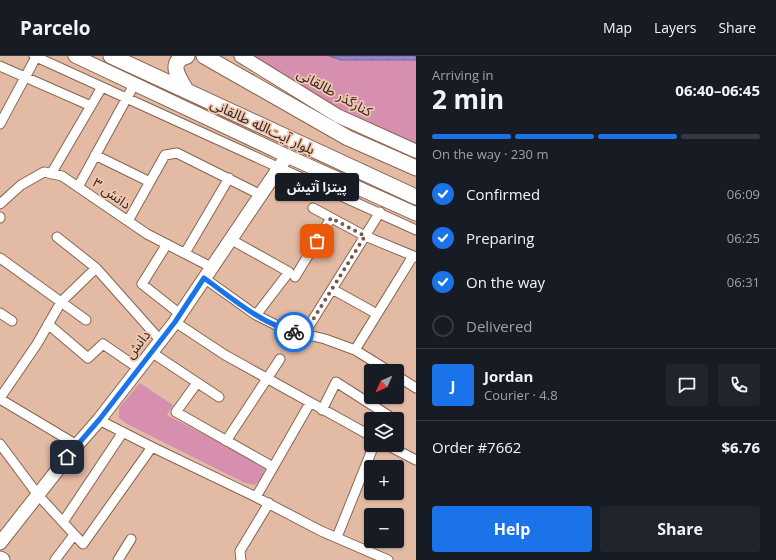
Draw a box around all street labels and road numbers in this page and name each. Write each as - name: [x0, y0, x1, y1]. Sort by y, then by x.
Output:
- street label: کنارگذر طالقانی: [294, 63, 376, 121]
- street label: بلوار آیت‌الله طالقانی: [208, 93, 319, 159]
- street label: دانش ۳: [89, 173, 135, 213]
- street label: دانش: [120, 325, 154, 362]

